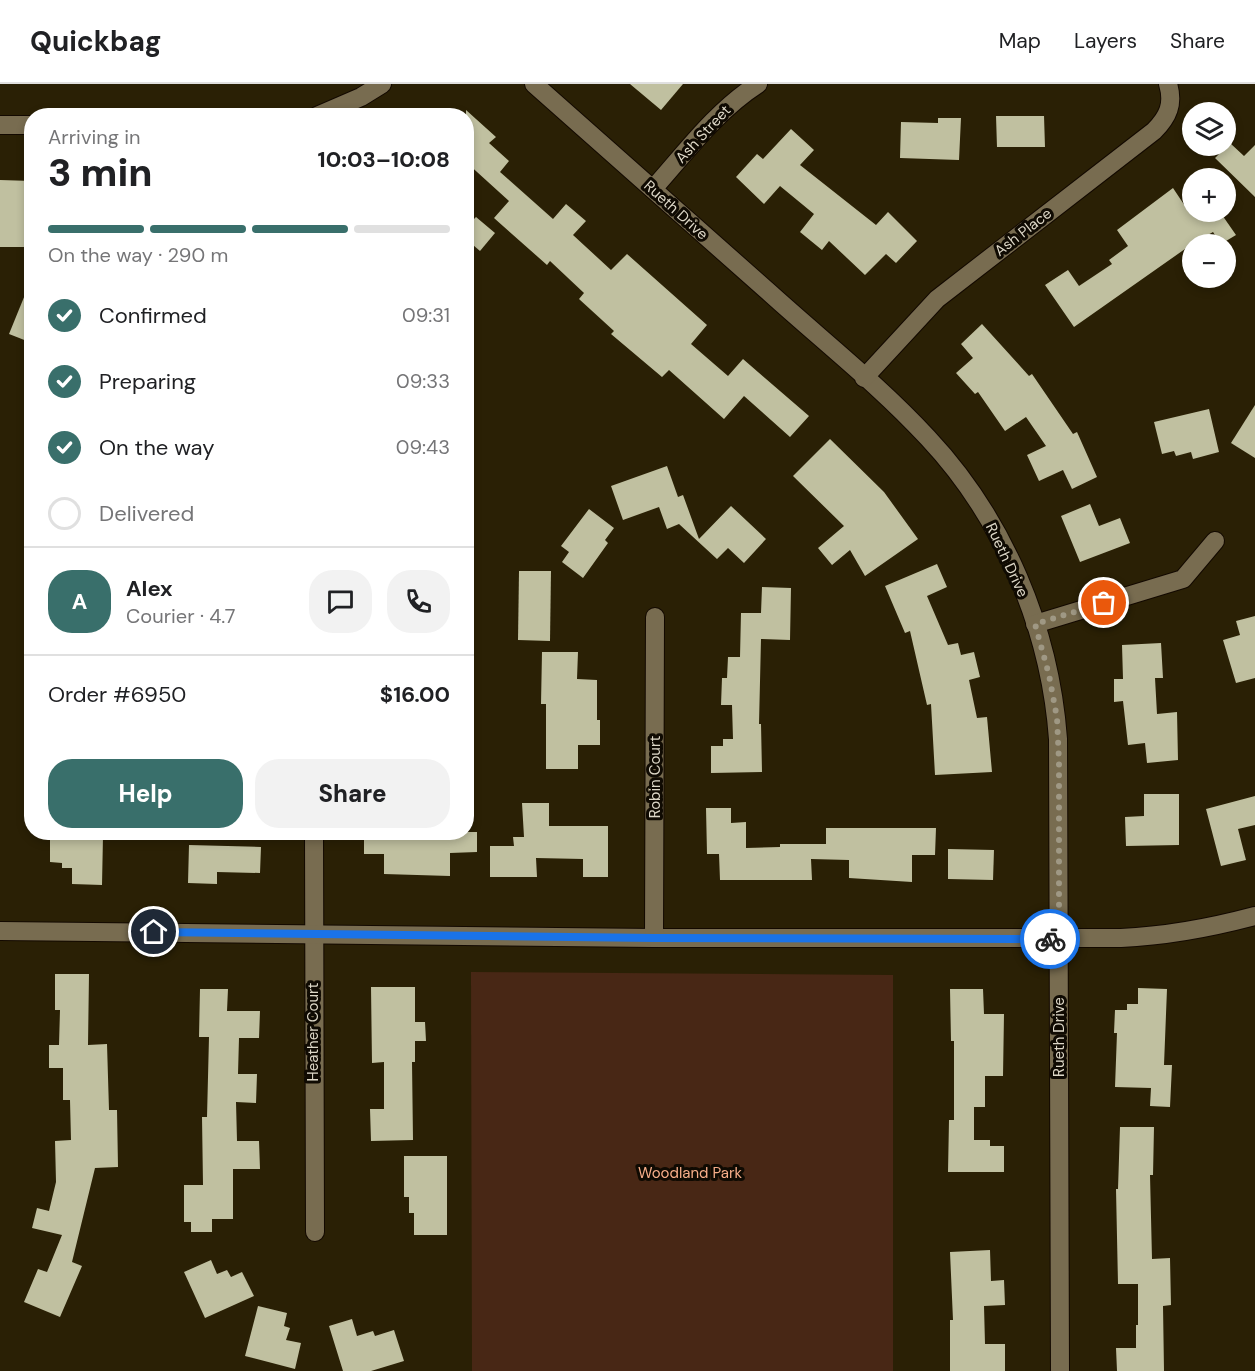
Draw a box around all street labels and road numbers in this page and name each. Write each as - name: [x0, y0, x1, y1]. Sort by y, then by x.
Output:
- street label: Ash Street: [671, 101, 735, 167]
- street label: Rueth Drive: [640, 176, 712, 244]
- street label: Ash Place: [990, 203, 1056, 261]
- street label: Rueth Drive: [981, 520, 1033, 600]
- street label: Robin Court: [645, 736, 665, 818]
- street label: Heather Court: [303, 982, 323, 1081]
- street label: Rueth Drive: [1049, 997, 1069, 1077]

